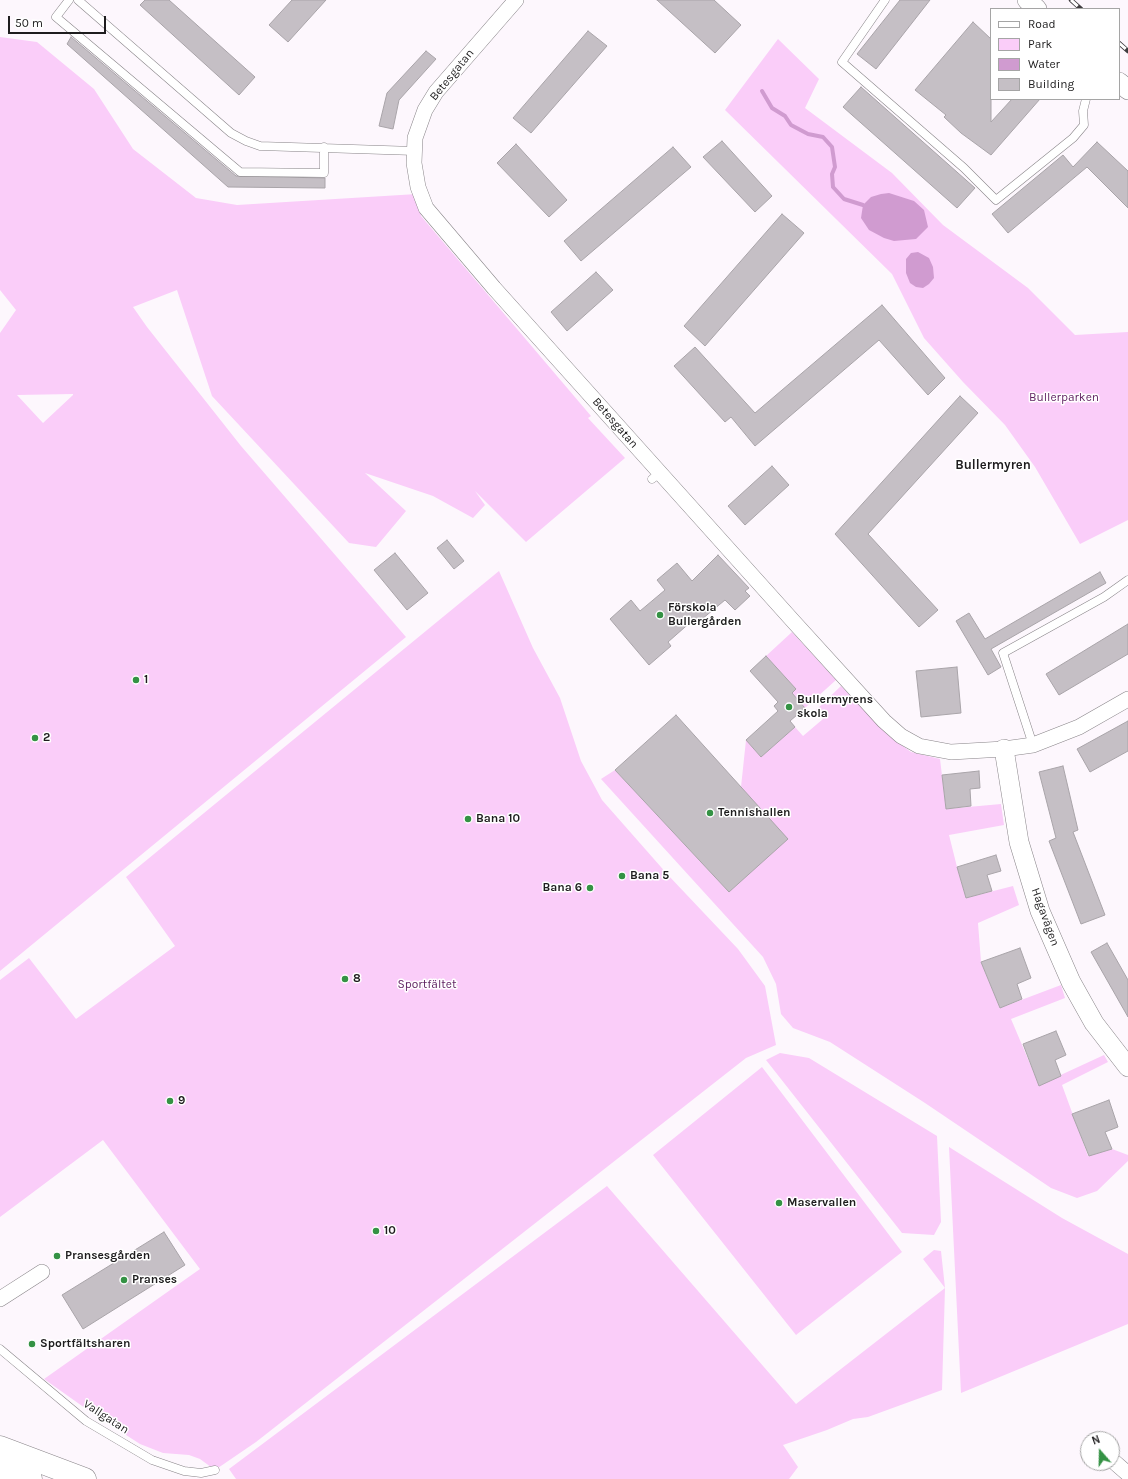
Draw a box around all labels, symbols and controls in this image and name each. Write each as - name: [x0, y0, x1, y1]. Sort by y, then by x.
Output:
- scale bar: [10, 8, 108, 34]
- legend: [990, 8, 1120, 100]
- text: 50 m: [15, 16, 43, 30]
- text: Road: [1028, 17, 1056, 31]
- text: Park: [1028, 37, 1052, 51]
- street label: Betesgatan: [427, 46, 477, 104]
- text: Water: [1028, 57, 1060, 71]
- text: Building: [1028, 77, 1074, 91]
- park label: Bullerparken: [1029, 391, 1099, 405]
- street label: Betesgatan: [589, 395, 641, 451]
- district label: Bullermyren: [955, 457, 1031, 473]
- place label: Förskola Bullergården: [668, 601, 742, 629]
- marker: Förskola Bullergården: [655, 610, 665, 620]
- place label: 1: [144, 673, 148, 687]
- marker: 1: [131, 675, 141, 685]
- place label: Bullermyrens skola: [797, 693, 873, 721]
- marker: Bullermyrens skola: [784, 702, 794, 712]
- place label: 2: [43, 731, 50, 745]
- marker: 2: [30, 733, 40, 743]
- place label: Tennishallen: [718, 806, 791, 820]
- marker: Tennishallen: [705, 808, 715, 818]
- place label: Bana 10: [476, 812, 520, 826]
- marker: Bana 10: [463, 814, 473, 824]
- place label: Bana 5: [630, 869, 669, 883]
- marker: Bana 5: [617, 871, 627, 881]
- place label: Bana 6: [542, 881, 582, 895]
- marker: Bana 6: [585, 883, 595, 893]
- street label: Hagavägen: [1028, 886, 1062, 948]
- place label: 8: [353, 972, 361, 986]
- marker: 8: [340, 974, 350, 984]
- park label: Sportfältet: [398, 978, 456, 992]
- place label: 9: [178, 1094, 185, 1108]
- marker: 9: [165, 1096, 175, 1106]
- place label: Maservallen: [787, 1196, 856, 1210]
- marker: Maservallen: [774, 1198, 784, 1208]
- place label: 10: [384, 1224, 396, 1238]
- marker: 10: [371, 1226, 381, 1236]
- place label: Pransesgården: [65, 1249, 150, 1263]
- marker: Pransesgården: [52, 1251, 62, 1261]
- place label: Pranses: [132, 1273, 177, 1287]
- marker: Pranses: [119, 1275, 129, 1285]
- place label: Sportfältsharen: [40, 1337, 130, 1351]
- marker: Sportfältsharen: [27, 1339, 37, 1349]
- street label: Vallgatan: [81, 1397, 131, 1437]
- north arrow: [1080, 1431, 1120, 1471]
- text: N: [1090, 1433, 1102, 1448]

